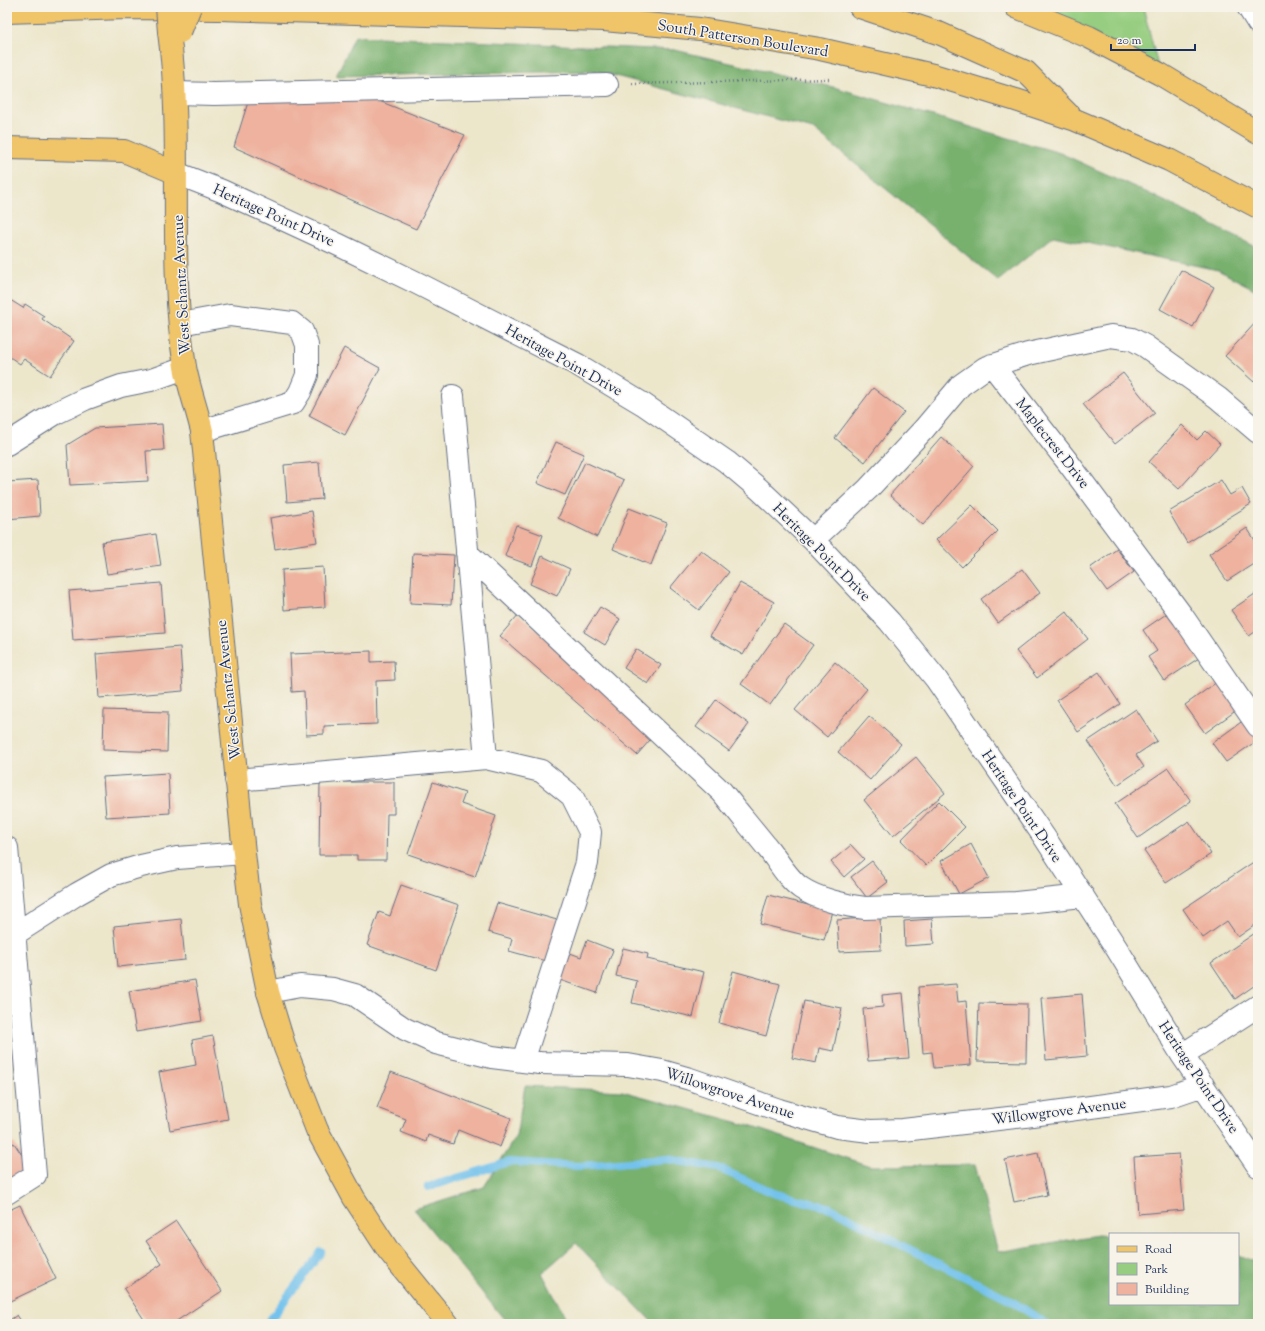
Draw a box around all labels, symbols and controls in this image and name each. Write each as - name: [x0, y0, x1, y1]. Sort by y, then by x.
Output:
- street label: South Patterson Boulevard: [656, 16, 830, 63]
- scale bar: [1111, 26, 1195, 52]
- text: 20 m: [1117, 32, 1142, 50]
- street label: Heritage Point Drive: [209, 180, 338, 253]
- street label: West Schantz Avenue: [168, 214, 197, 356]
- street label: Heritage Point Drive: [501, 320, 626, 402]
- street label: Maplecrest Drive: [1010, 394, 1094, 494]
- street label: Heritage Point Drive: [767, 499, 875, 607]
- street label: West Schantz Avenue: [212, 619, 247, 761]
- street label: Heritage Point Drive: [975, 747, 1066, 867]
- street label: Heritage Point Drive: [1152, 1018, 1243, 1138]
- street label: Willowgrove Avenue: [662, 1064, 797, 1125]
- street label: Willowgrove Avenue: [991, 1094, 1128, 1131]
- legend: [1109, 1233, 1239, 1305]
- text: Road: [1145, 1241, 1172, 1259]
- text: Park: [1145, 1261, 1168, 1279]
- text: Building: [1145, 1281, 1189, 1299]

